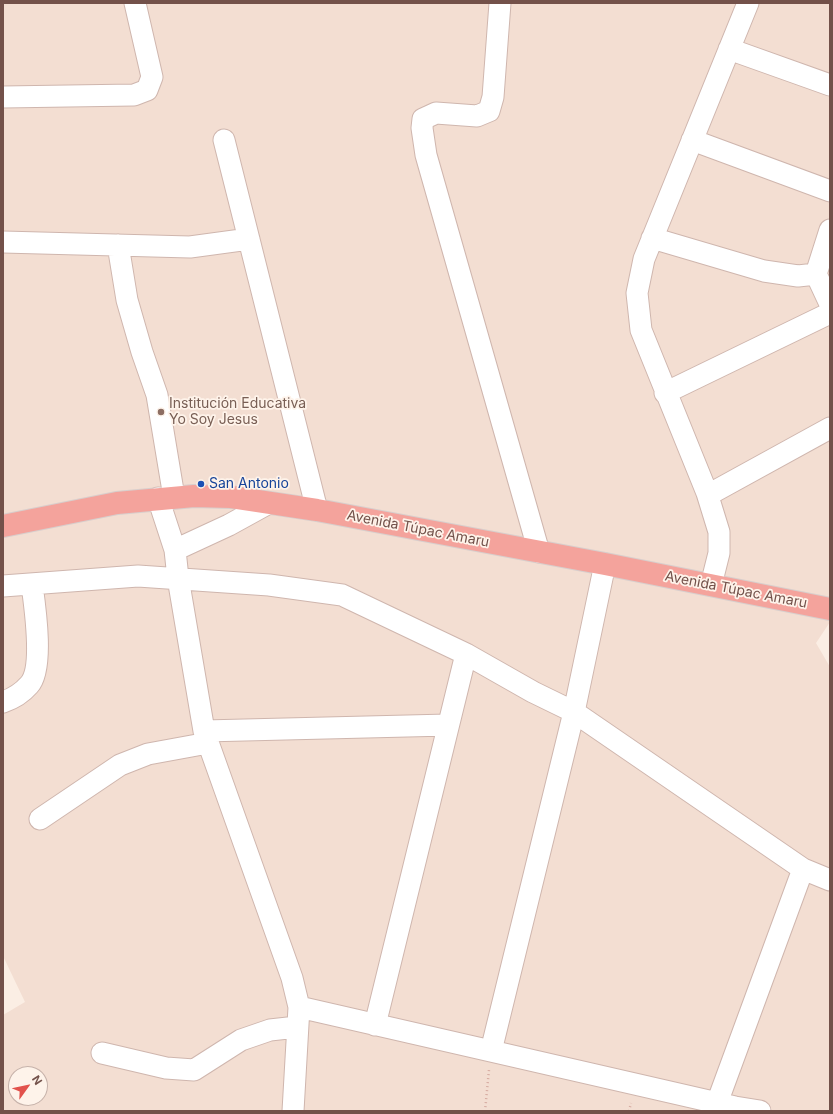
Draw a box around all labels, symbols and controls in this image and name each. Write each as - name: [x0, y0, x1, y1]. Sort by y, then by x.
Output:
- place label: Institución Educativa Yo Soy Jesus: [169, 396, 306, 428]
- marker: Institución Educativa Yo Soy Jesus: [156, 407, 166, 417]
- place label: San Antonio: [209, 476, 289, 492]
- marker: San Antonio: [196, 479, 206, 489]
- street label: Avenida Túpac Amaru: [345, 507, 491, 551]
- street label: Avenida Túpac Amaru: [663, 568, 809, 612]
- north arrow: [8, 1066, 48, 1106]
- text: N: [29, 1073, 45, 1087]

